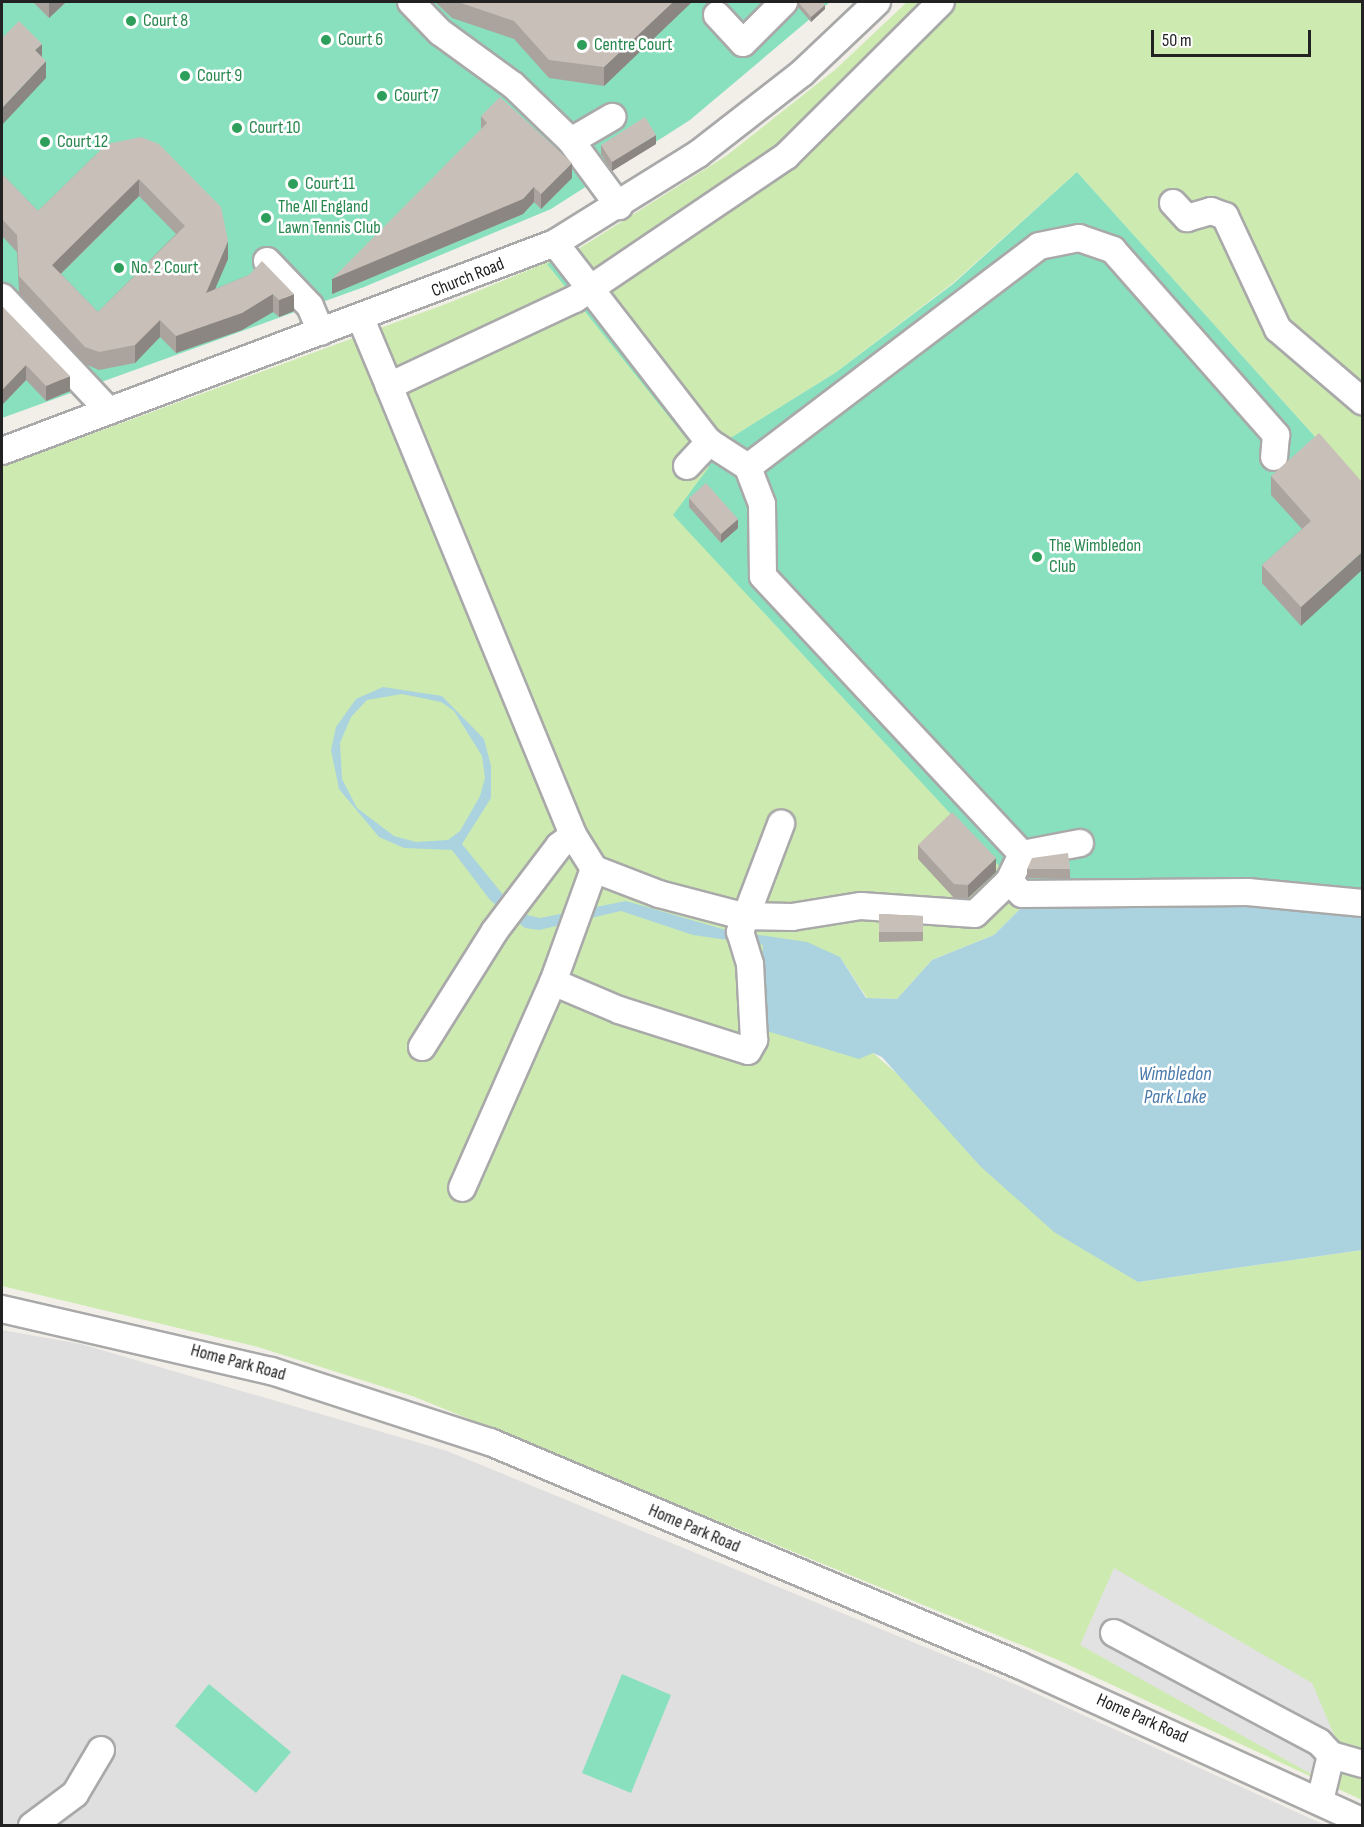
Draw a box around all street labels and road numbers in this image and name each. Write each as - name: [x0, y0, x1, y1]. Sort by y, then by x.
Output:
- street label: Church Road: [428, 254, 508, 302]
- street label: Home Park Road: [188, 1340, 288, 1386]
- street label: Home Park Road: [645, 1500, 743, 1558]
- street label: Home Park Road: [1093, 1689, 1191, 1749]

